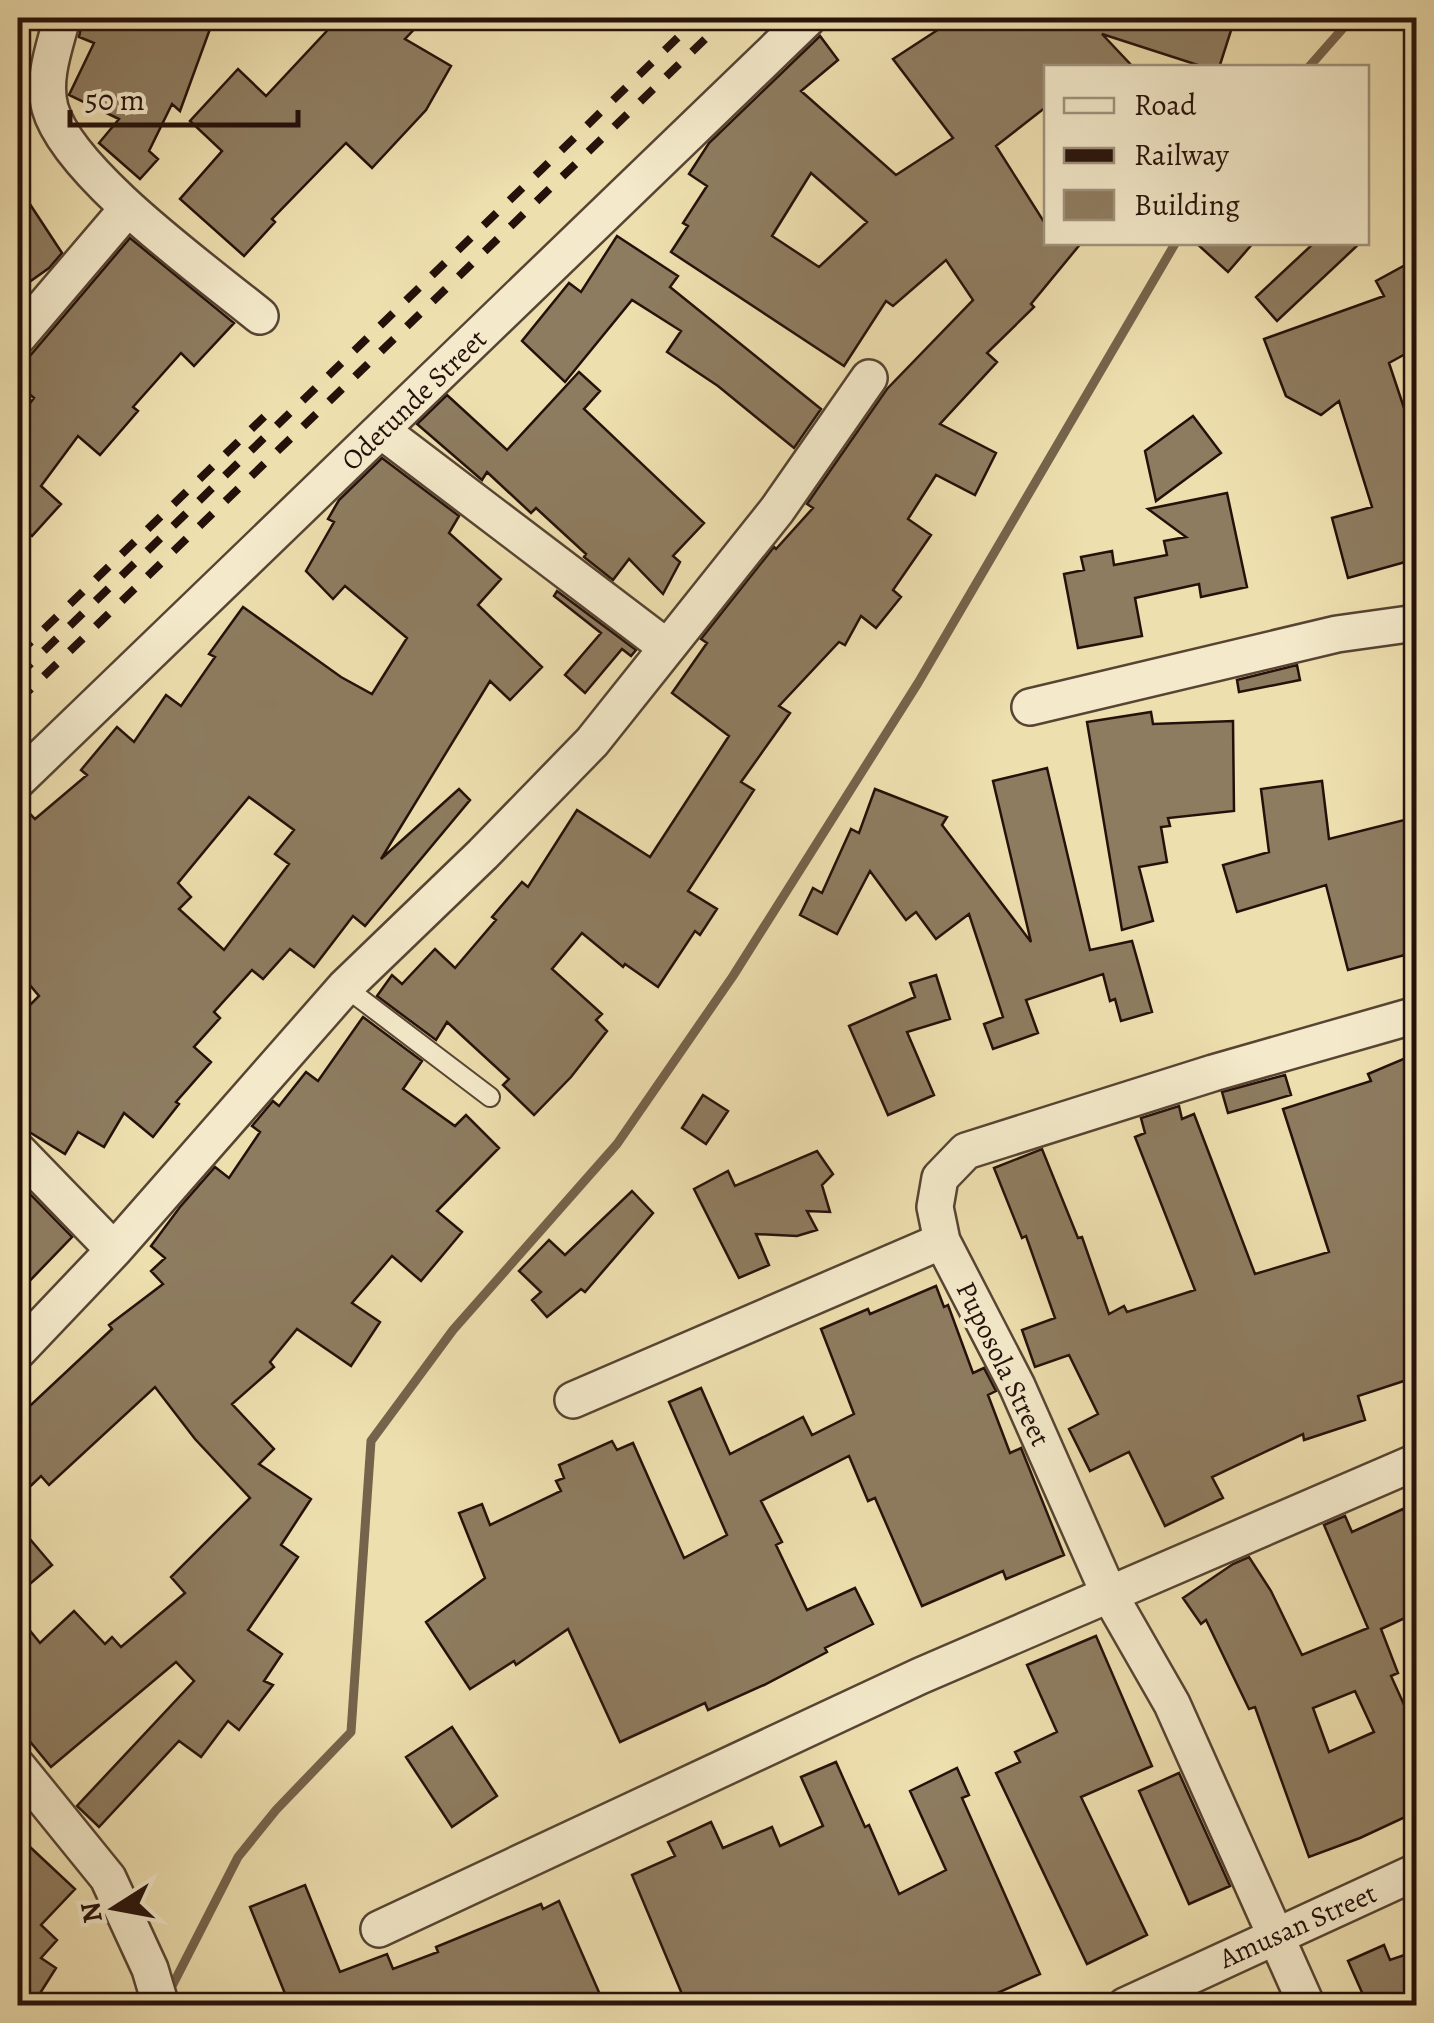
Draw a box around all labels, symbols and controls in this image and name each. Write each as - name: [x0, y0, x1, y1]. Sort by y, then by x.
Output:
- scale bar: [70, 65, 298, 127]
- legend: [1044, 65, 1369, 245]
- text: 50 m: [85, 80, 145, 120]
- text: Road: [1134, 85, 1197, 125]
- text: Railway: [1134, 135, 1230, 175]
- text: Building: [1134, 185, 1240, 225]
- street label: Odetunde Street: [333, 321, 495, 479]
- street label: Puposola Street: [947, 1275, 1059, 1453]
- north arrow: [65, 1858, 165, 1958]
- street label: Amusan Street: [1212, 1874, 1383, 1978]
- text: N: [71, 1899, 112, 1926]

